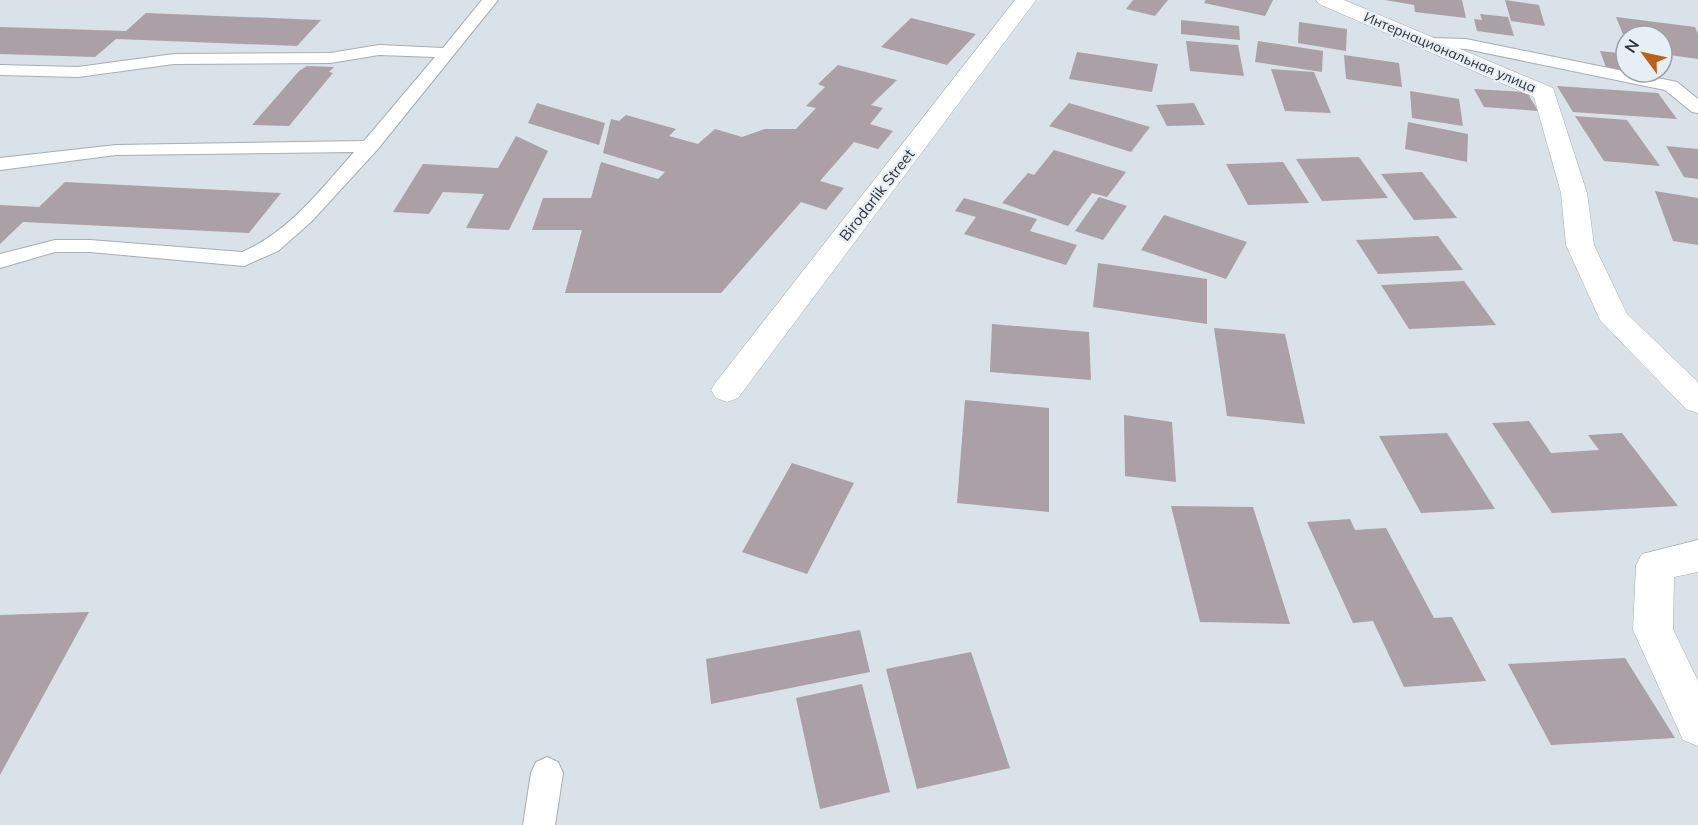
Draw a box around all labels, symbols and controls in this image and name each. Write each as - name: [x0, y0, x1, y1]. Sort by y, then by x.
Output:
- street label: Интернациональная улица: [1361, 8, 1539, 96]
- north arrow: [1614, 24, 1674, 84]
- text: N: [1620, 35, 1643, 56]
- street label: Birodarlik Street: [835, 145, 918, 244]

